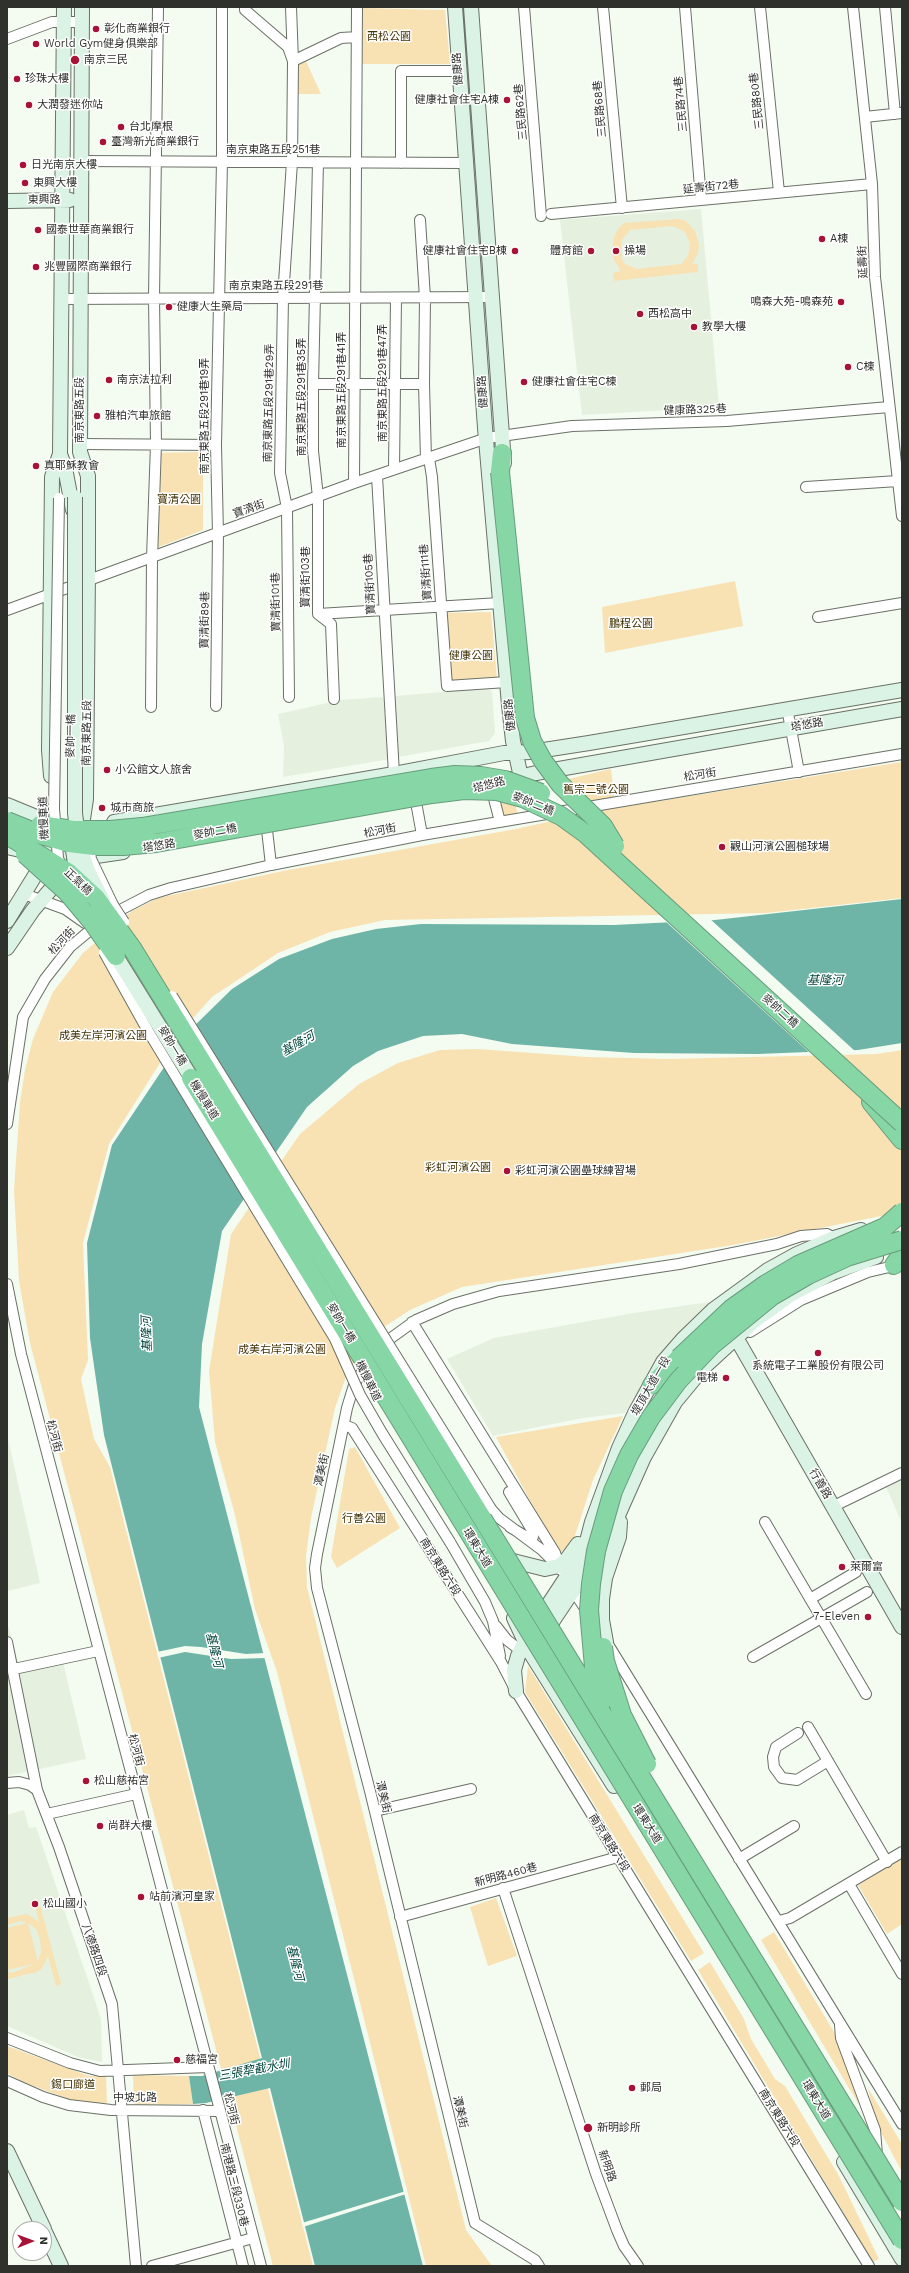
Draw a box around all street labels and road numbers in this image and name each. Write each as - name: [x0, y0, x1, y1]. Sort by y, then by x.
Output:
- street label: 健康路: [450, 52, 466, 86]
- street label: 三民路80巷: [747, 72, 767, 130]
- street label: 三民路74巷: [672, 75, 690, 133]
- street label: 三民路68巷: [591, 80, 609, 138]
- street label: 三民路62巷: [512, 83, 530, 141]
- street label: 南京東路五段251巷: [226, 143, 320, 157]
- street label: 延壽街72巷: [682, 177, 740, 197]
- street label: 東興路: [28, 193, 60, 207]
- street label: 延壽街: [856, 245, 870, 279]
- street label: 南京東路五段291巷: [229, 279, 323, 293]
- street label: 南京東路五段291巷47弄: [376, 324, 390, 442]
- street label: 南京東路五段291巷41弄: [335, 332, 349, 448]
- street label: 南京東路五段291巷35弄: [295, 338, 309, 456]
- street label: 南京東路五段291巷29弄: [261, 344, 277, 462]
- street label: 南京東路五段291巷19弄: [198, 358, 212, 474]
- street label: 健康路: [475, 375, 491, 409]
- street label: 南京東路五段: [73, 377, 87, 443]
- street label: 健康路325巷: [663, 402, 727, 418]
- street label: 寶清街: [231, 497, 267, 521]
- street label: 寶清街111巷: [417, 543, 435, 601]
- street label: 寶清街103巷: [299, 546, 313, 608]
- street label: 寶清街105巷: [362, 553, 378, 615]
- street label: 寶清街101巷: [269, 572, 283, 632]
- street label: 寶清街89巷: [198, 591, 212, 649]
- street label: 健康路: [502, 698, 518, 732]
- street label: 南京東路五段: [80, 700, 94, 766]
- street label: 麥帥一橋: [64, 714, 78, 758]
- street label: 塔悠路: [790, 716, 824, 734]
- street label: 松河街: [683, 766, 717, 784]
- street label: 塔悠路: [471, 774, 507, 796]
- street label: 麥帥二橋: [510, 790, 556, 818]
- street label: 機慢車道: [37, 796, 51, 840]
- street label: 松河街: [363, 821, 397, 841]
- street label: 麥帥二橋: [192, 822, 238, 842]
- street label: 塔悠路: [142, 837, 176, 855]
- street label: 正氣橋: [61, 866, 95, 898]
- street label: 松河街: [46, 924, 78, 958]
- street label: 麥帥二橋: [759, 991, 801, 1031]
- street label: 麥帥一橋: [155, 1024, 189, 1068]
- street label: 機慢車道: [187, 1078, 221, 1122]
- street label: 麥帥一橋: [324, 1301, 358, 1345]
- street label: 堤頂大道一段: [629, 1354, 673, 1418]
- street label: 機慢車道: [352, 1358, 384, 1404]
- street label: 松河街: [43, 1418, 65, 1454]
- street label: 潭美街: [312, 1452, 332, 1488]
- street label: 行善路: [806, 1466, 834, 1502]
- street label: 環東大道: [460, 1526, 494, 1570]
- street label: 南京東路六段: [417, 1536, 463, 1598]
- street label: 松河街: [125, 1732, 147, 1768]
- street label: 潭美街: [373, 1779, 393, 1815]
- street label: 環東大道: [630, 1802, 664, 1846]
- street label: 南京東路六段: [586, 1812, 632, 1874]
- street label: 新明路460巷: [473, 1860, 539, 1890]
- street label: 八德路四段: [79, 1922, 109, 1978]
- street label: 環東大道: [799, 2078, 833, 2122]
- street label: 南京東路六段: [756, 2087, 802, 2149]
- street label: 中坡北路: [113, 2091, 157, 2105]
- street label: 松河街: [221, 2091, 241, 2127]
- street label: 潭美街: [450, 2094, 470, 2130]
- street label: 南港路三段330巷: [217, 2142, 251, 2228]
- street label: 新明路: [595, 2148, 619, 2184]

